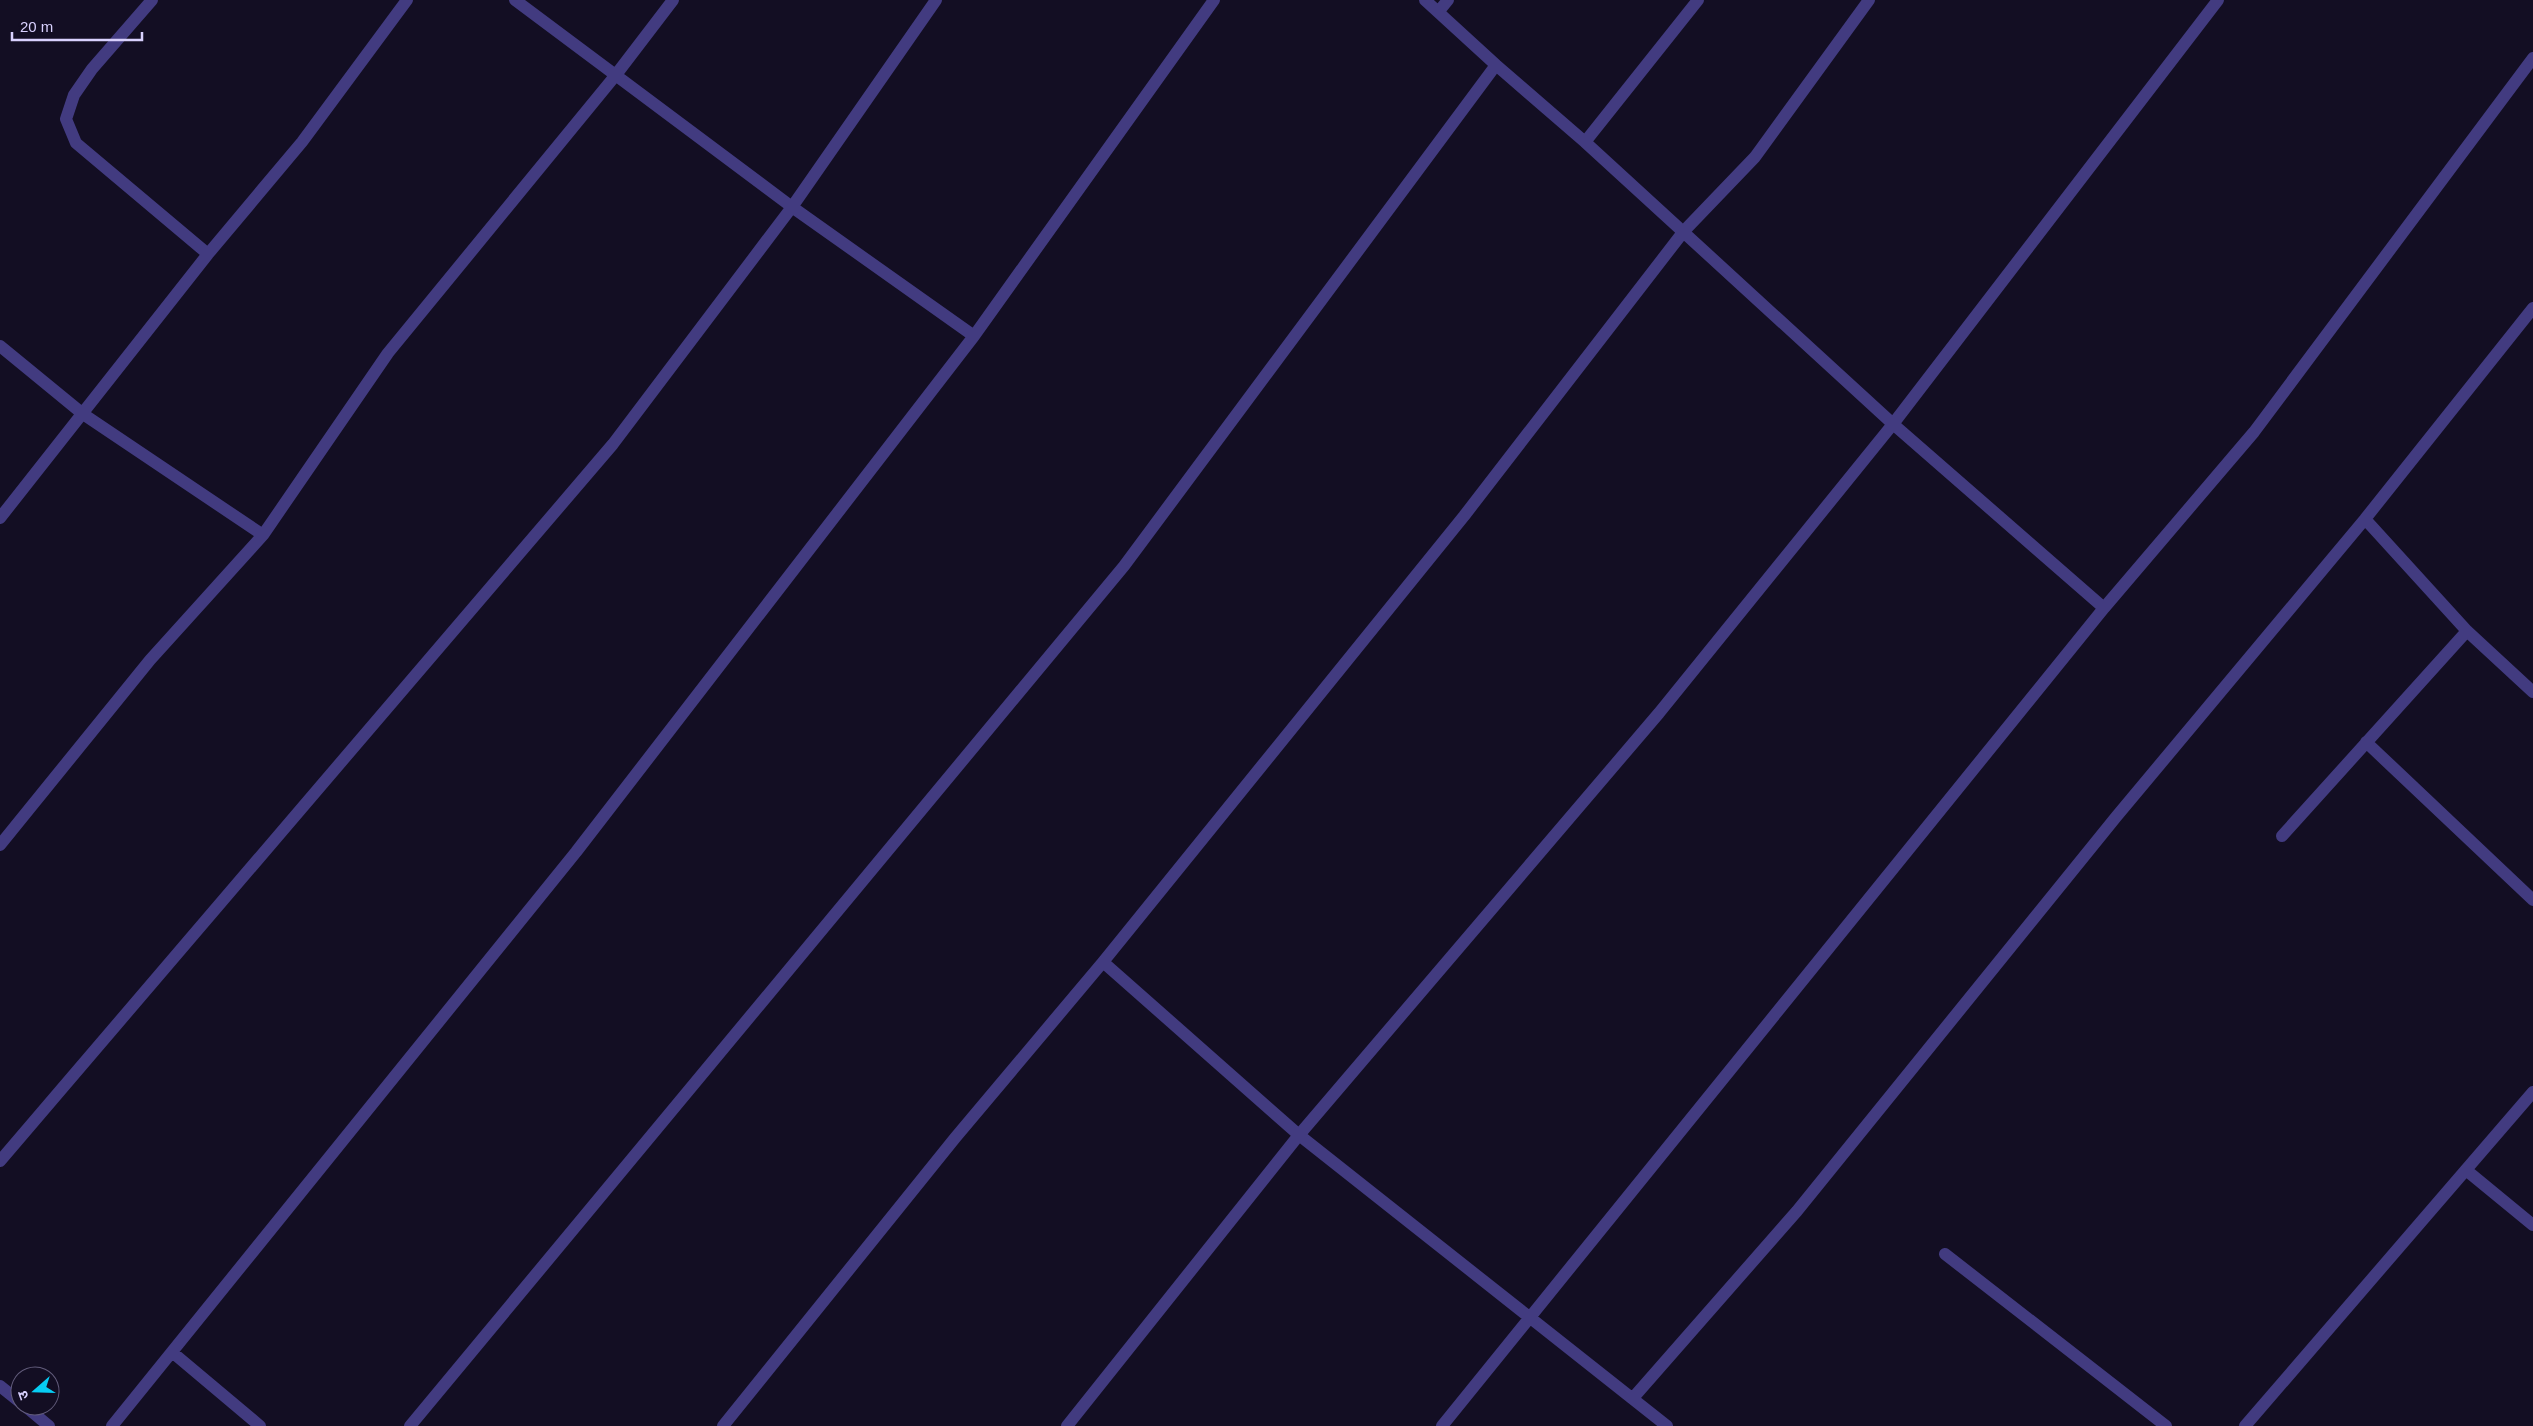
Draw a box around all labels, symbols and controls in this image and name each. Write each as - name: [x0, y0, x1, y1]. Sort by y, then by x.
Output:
- scale bar: [12, 10, 142, 42]
- text: 20 m: [20, 18, 53, 35]
- north arrow: [10, 1366, 60, 1416]
- text: उ: [14, 1388, 32, 1402]

